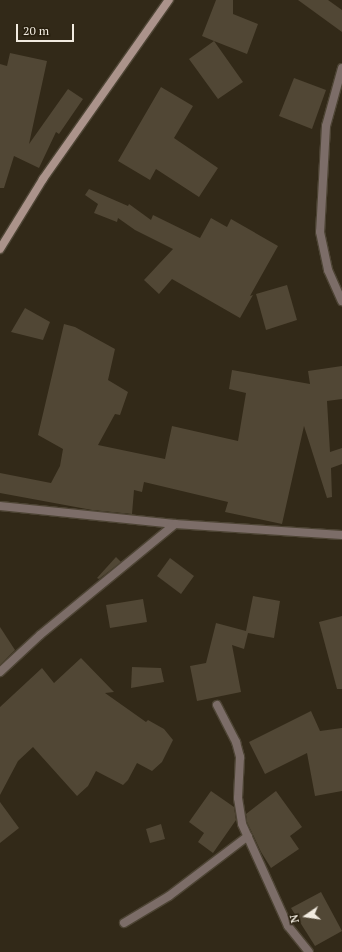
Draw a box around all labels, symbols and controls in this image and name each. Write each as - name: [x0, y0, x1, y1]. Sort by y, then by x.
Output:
- scale bar: [18, 16, 76, 42]
- text: 20 m: [23, 23, 49, 38]
- north arrow: [286, 896, 326, 936]
- text: N: [287, 913, 302, 924]

